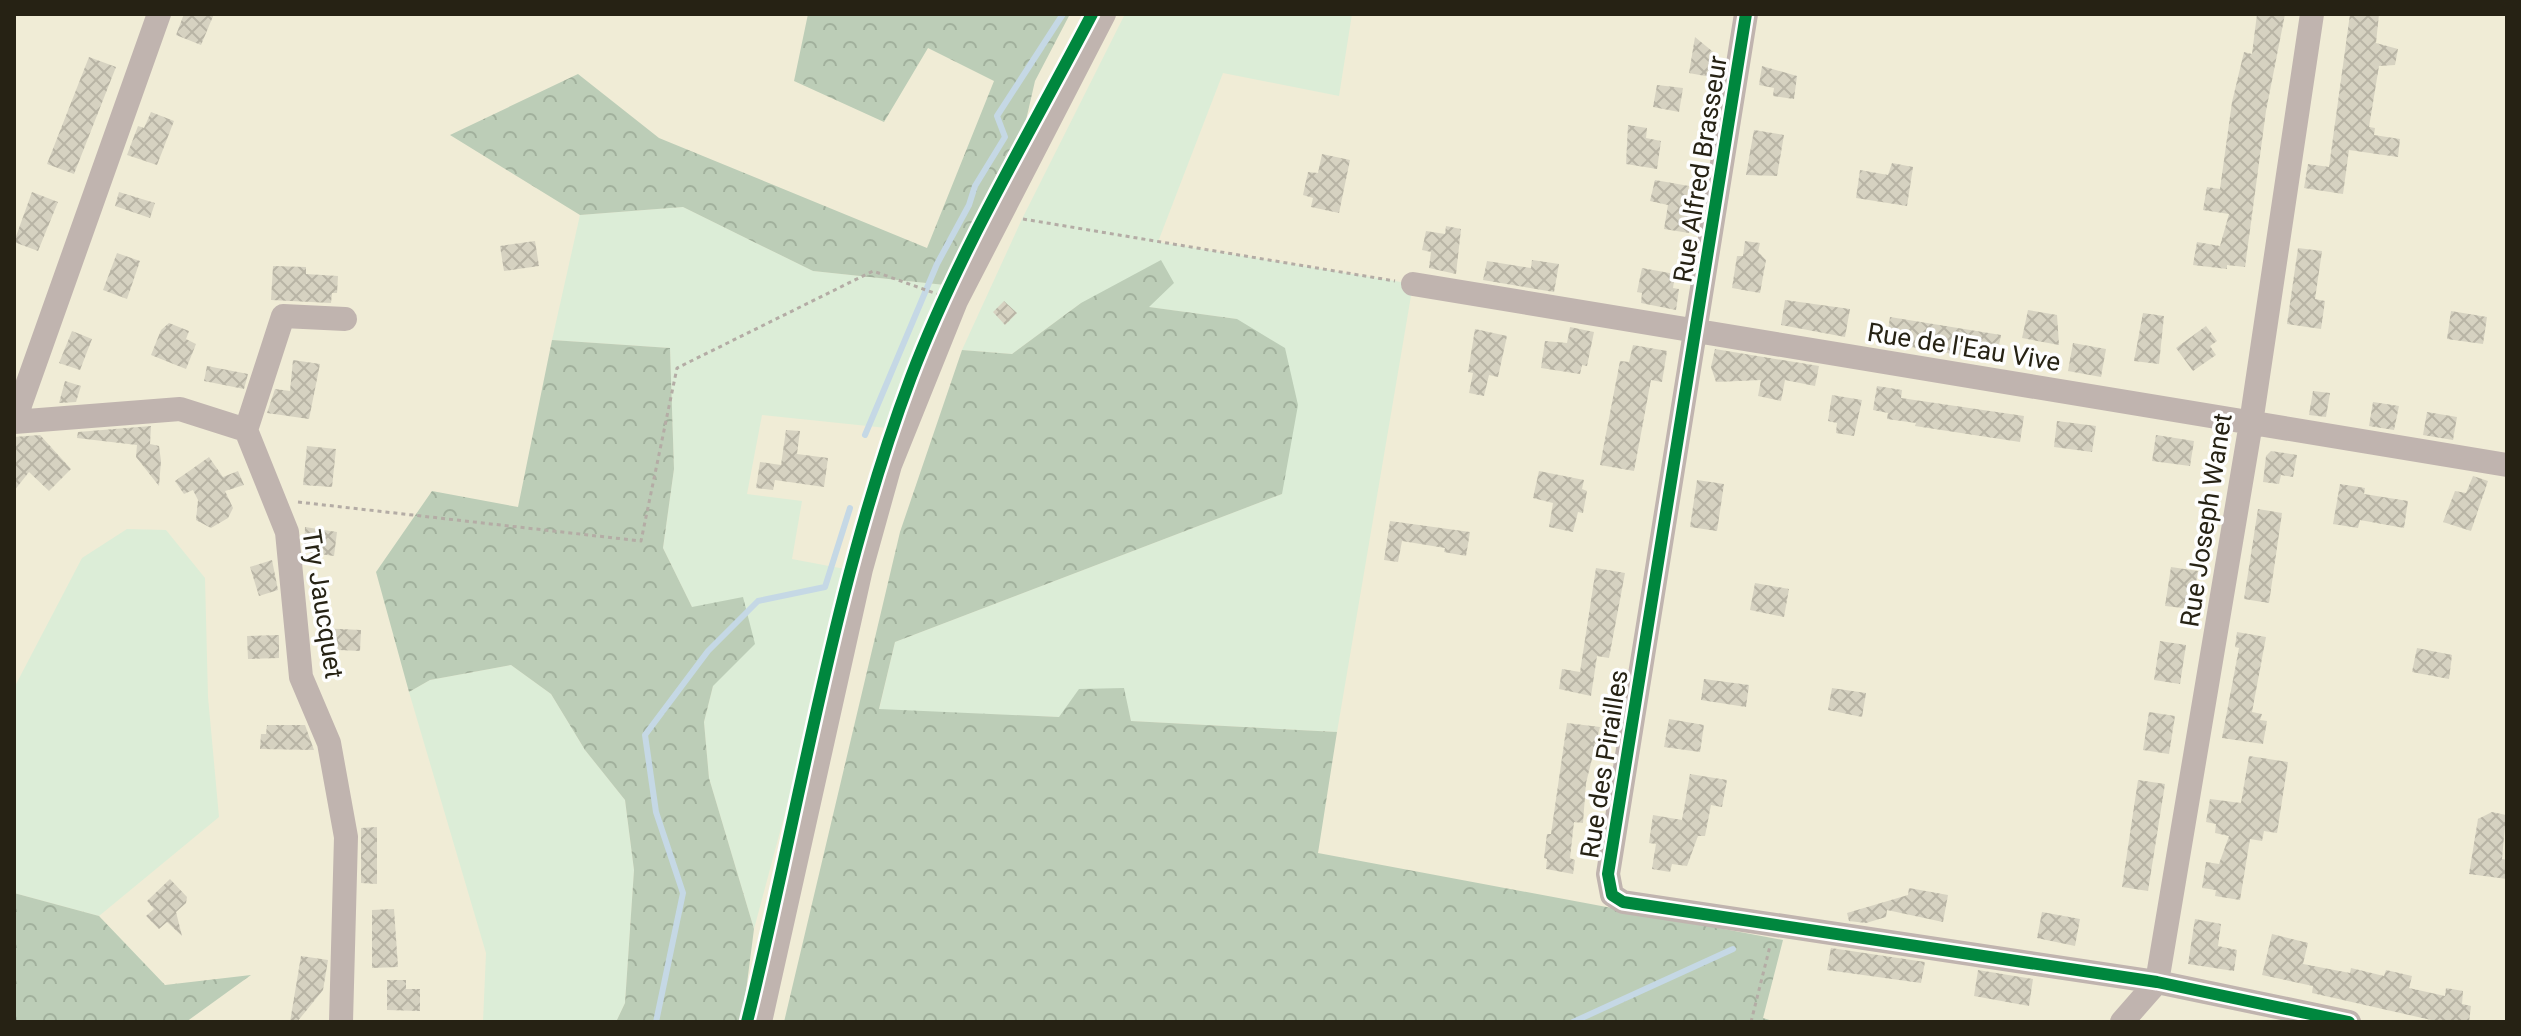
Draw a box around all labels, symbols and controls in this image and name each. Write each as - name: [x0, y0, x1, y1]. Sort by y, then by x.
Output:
- street label: Rue Alfred Brasseur: [1667, 53, 1733, 284]
- street label: Rue de l'Eau Vive: [1865, 317, 2063, 377]
- street label: Rue Joseph Wanet: [2174, 411, 2238, 629]
- street label: Try Jaucquet: [296, 527, 350, 681]
- street label: Rue des Pirailles: [1574, 668, 1634, 860]

